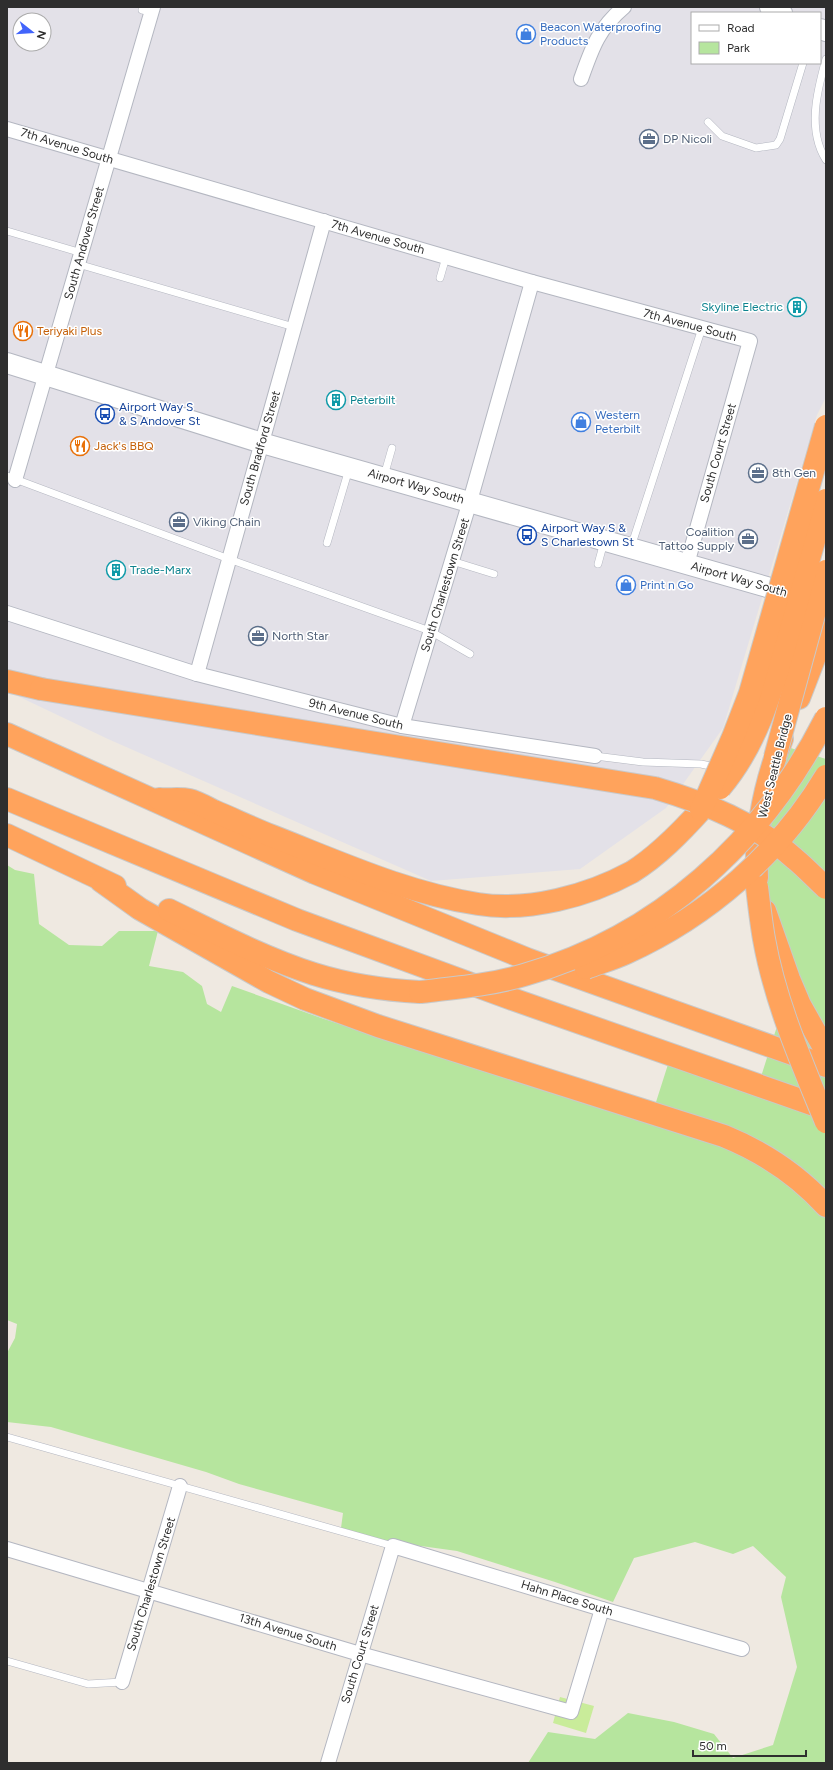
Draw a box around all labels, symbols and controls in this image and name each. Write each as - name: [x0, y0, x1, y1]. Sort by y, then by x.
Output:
- north arrow: [12, 12, 52, 52]
- legend: [691, 12, 821, 64]
- place label: Beacon Waterproofing Products: [540, 20, 661, 48]
- text: Road: [727, 21, 755, 35]
- shop icon: Beacon Waterproofing Products: [515, 23, 537, 45]
- text: N: [34, 29, 49, 41]
- text: Park: [727, 41, 750, 55]
- street label: 7th Avenue South: [19, 125, 115, 167]
- office icon: DP Nicoli: [638, 128, 660, 150]
- place label: DP Nicoli: [663, 132, 712, 146]
- street label: South Andover Street: [61, 184, 107, 301]
- street label: 7th Avenue South: [330, 217, 427, 257]
- building icon: Skyline Electric: [786, 296, 808, 318]
- place label: Skyline Electric: [701, 300, 784, 314]
- street label: 7th Avenue South: [642, 306, 739, 344]
- restaurant icon: Teriyaki Plus: [12, 320, 34, 342]
- place label: Teriyaki Plus: [37, 324, 102, 338]
- street label: South Bradford Street: [237, 389, 283, 507]
- building icon: Peterbilt: [325, 389, 347, 411]
- place label: Peterbilt: [350, 393, 396, 407]
- place label: Airport Way S & S Andover St: [119, 400, 201, 428]
- street label: South Court Street: [697, 401, 739, 504]
- bus stop icon: Airport Way S & S Andover St: [94, 403, 116, 425]
- place label: Western Peterbilt: [595, 408, 641, 436]
- shop icon: Western Peterbilt: [570, 411, 592, 433]
- restaurant icon: Jack's BBQ: [69, 435, 91, 457]
- place label: Jack's BBQ: [94, 439, 154, 453]
- office icon: 8th Gen: [747, 462, 769, 484]
- street label: Airport Way South: [366, 466, 466, 506]
- place label: 8th Gen: [772, 466, 816, 480]
- office icon: Viking Chain: [168, 511, 190, 533]
- place label: Viking Chain: [193, 515, 261, 529]
- street label: South Charlestown Street: [418, 516, 472, 654]
- place label: Airport Way S & S Charlestown St: [541, 521, 634, 549]
- bus stop icon: Airport Way S & S Charlestown St: [516, 524, 538, 546]
- place label: Coalition Tattoo Supply: [659, 525, 735, 553]
- office icon: Coalition Tattoo Supply: [737, 528, 759, 550]
- building icon: Trade-Marx: [105, 559, 127, 581]
- street label: Airport Way South: [689, 559, 789, 599]
- place label: Trade-Marx: [130, 563, 191, 577]
- shop icon: Print n Go: [615, 574, 637, 596]
- place label: Print n Go: [640, 578, 694, 592]
- office icon: North Star: [247, 625, 269, 647]
- place label: North Star: [272, 629, 329, 643]
- street label: 9th Avenue South: [307, 695, 405, 733]
- street label: West Seattle Bridge: [755, 712, 795, 819]
- street label: South Charlestown Street: [124, 1515, 178, 1653]
- street label: Hahn Place South: [519, 1577, 615, 1619]
- street label: South Court Street: [338, 1602, 382, 1705]
- street label: 13th Avenue South: [237, 1610, 339, 1654]
- scale bar: [693, 1732, 806, 1758]
- text: 50 m: [699, 1739, 727, 1753]

